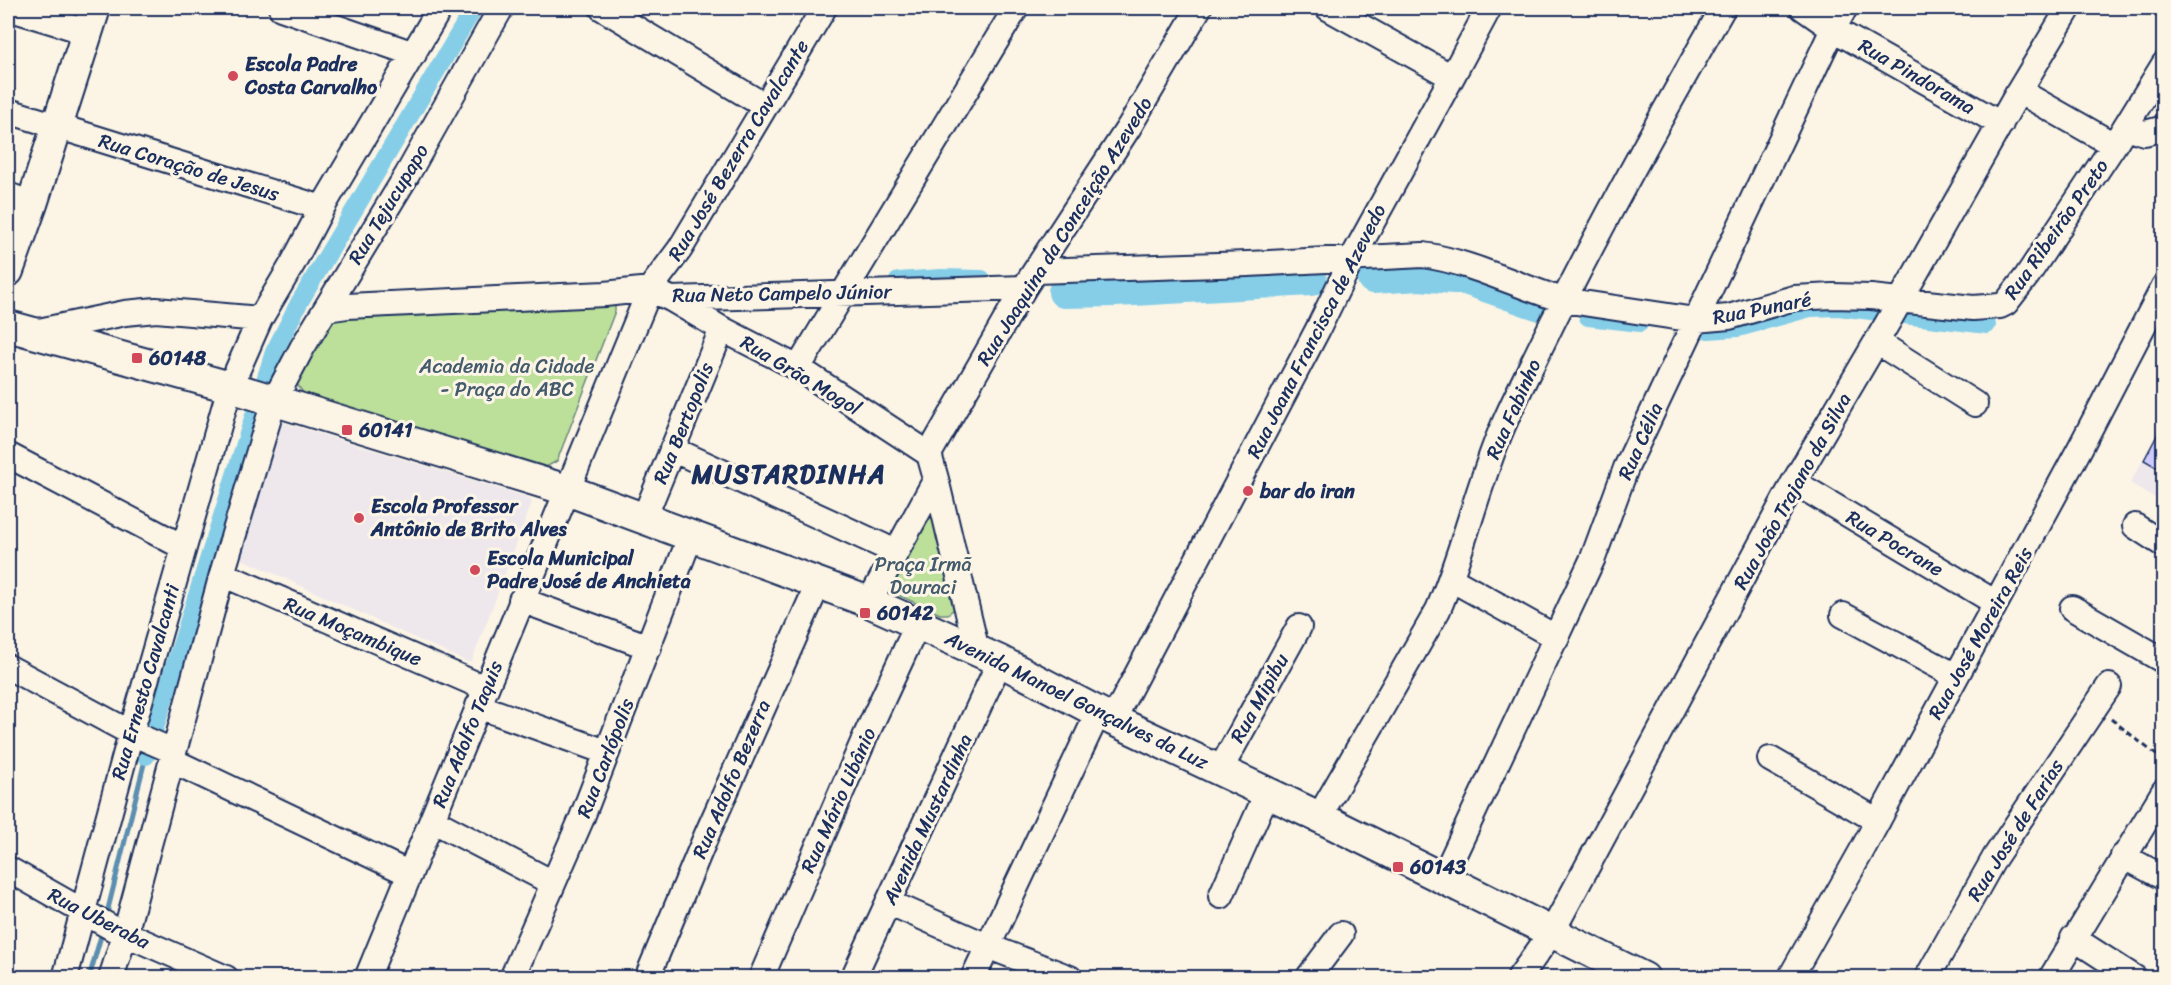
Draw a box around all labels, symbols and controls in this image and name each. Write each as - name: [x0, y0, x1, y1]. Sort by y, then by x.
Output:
- street label: Rua Pindorama: [1851, 29, 1982, 124]
- street label: Rua José Bezerra Cavalcante: [658, 33, 819, 268]
- place label: Escola Padre Costa Carvalho: [244, 47, 378, 105]
- marker: Escola Padre Costa Carvalho: [226, 69, 240, 83]
- street label: Rua Joaquina da Conceição Azevedo: [967, 90, 1162, 373]
- street label: Rua Coração de Jesus: [94, 123, 284, 212]
- street label: Rua Tejucupapo: [338, 137, 438, 271]
- street label: Rua Ribeirão Preto: [1995, 152, 2118, 307]
- street label: Rua Joana Francisca de Azevedo: [1237, 198, 1396, 465]
- street label: Rua Neto Campelo Júnior: [672, 274, 893, 313]
- street label: Rua Punaré: [1710, 282, 1814, 335]
- street label: Rua Grão Mogol: [733, 325, 868, 426]
- place label: 60148: [148, 341, 207, 376]
- park label: Academia da Cidade - Praça do ABC: [418, 349, 595, 407]
- marker: 60148: [130, 351, 144, 365]
- street label: Rua Fabinho: [1476, 353, 1551, 465]
- street label: Rua Bertopolis: [643, 356, 724, 489]
- street label: Rua João Trajano da Silva: [1724, 386, 1861, 596]
- street label: Rua Célia: [1608, 397, 1673, 486]
- place label: 60141: [358, 413, 413, 448]
- marker: 60141: [340, 423, 354, 437]
- district label: MUSTARDINHA: [691, 451, 886, 497]
- place label: bar do iran: [1259, 474, 1355, 509]
- marker: bar do iran: [1241, 484, 1255, 498]
- place label: Escola Professor Antônio de Brito Alves: [370, 489, 567, 547]
- street label: Rua Pocrane: [1839, 500, 1951, 587]
- marker: Escola Professor Antônio de Brito Alves: [352, 511, 366, 525]
- street label: Rua José Moreira Reis: [1918, 540, 2043, 726]
- place label: Escola Municipal Padre José de Anchieta: [487, 541, 691, 599]
- park label: Praça Irmã Douraci: [874, 547, 973, 605]
- marker: Escola Municipal Padre José de Anchieta: [468, 563, 482, 577]
- street label: Rua Ernesto Cavalcanti: [101, 579, 191, 784]
- street label: Rua Moçambique: [278, 587, 427, 676]
- place label: 60142: [876, 596, 934, 631]
- marker: 60142: [858, 606, 872, 620]
- street label: Avenida Manoel Gonçalves da Luz: [938, 621, 1215, 780]
- street label: Rua Mipibu: [1220, 647, 1299, 750]
- street label: Rua Adolfo Taquis: [422, 655, 513, 813]
- street label: Rua Carlópolis: [567, 692, 645, 823]
- street label: Rua Adolfo Bezerra: [682, 694, 781, 864]
- street label: Rua Mário Libânio: [791, 722, 886, 879]
- street label: Avenida Mustardinha: [872, 728, 982, 912]
- street label: Rua José de Farias: [1958, 752, 2074, 908]
- place label: 60143: [1409, 850, 1466, 885]
- marker: 60143: [1391, 860, 1405, 874]
- street label: Rua Uberaba: [41, 878, 157, 960]

